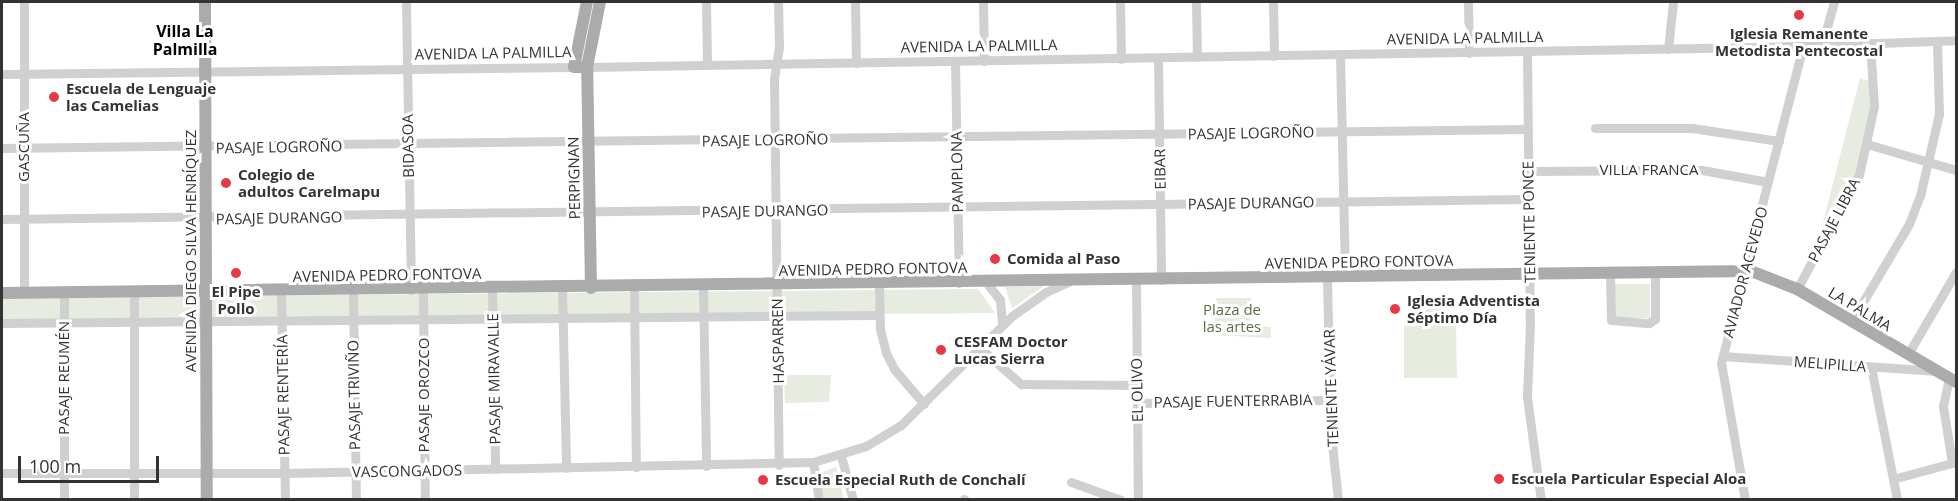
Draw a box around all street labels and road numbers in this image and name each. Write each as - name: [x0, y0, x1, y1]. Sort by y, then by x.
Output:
- street label: AVENIDA LA PALMILLA: [1386, 28, 1544, 48]
- street label: AVENIDA LA PALMILLA: [900, 36, 1058, 56]
- street label: AVENIDA LA PALMILLA: [414, 43, 572, 63]
- street label: GASCUÑA: [15, 112, 33, 182]
- street label: BIDASOA: [398, 114, 418, 178]
- street label: PASAJE LOGROÑO: [1187, 123, 1315, 143]
- street label: AVENIDA DIEGO SILVA HENRÍQUEZ: [182, 130, 200, 372]
- street label: PASAJE LOGROÑO: [701, 130, 829, 150]
- street label: PAMPLONA: [947, 131, 967, 213]
- street label: PERPIGNAN: [564, 136, 584, 220]
- street label: PASAJE LOGROÑO: [215, 137, 343, 157]
- street label: EIBAR: [1151, 148, 1169, 190]
- street label: TENIENTE PONCE: [1519, 161, 1539, 283]
- street label: VILLA FRANCA: [1600, 161, 1698, 179]
- street label: PASAJE LIBRA: [1804, 175, 1864, 265]
- street label: PASAJE DURANGO: [1187, 193, 1315, 213]
- street label: PASAJE DURANGO: [701, 201, 829, 221]
- street label: AVIADOR ACEVEDO: [1719, 205, 1771, 339]
- street label: PASAJE DURANGO: [215, 208, 343, 228]
- street label: AVENIDA PEDRO FONTOVA: [1265, 251, 1453, 273]
- street label: AVENIDA PEDRO FONTOVA: [779, 258, 967, 280]
- street label: AVENIDA PEDRO FONTOVA: [293, 264, 481, 286]
- street label: LA PALMA: [1825, 283, 1895, 335]
- street label: HASPARREN: [768, 298, 788, 384]
- street label: PASAJE MIRAVALLE: [484, 313, 504, 445]
- street label: PASAJE REUMÉN: [55, 321, 73, 435]
- street label: TENIENTE YÁVAR: [1320, 329, 1342, 447]
- street label: PASAJE RENTERÍA: [273, 334, 293, 456]
- street label: PASAJE OROZCO: [415, 338, 433, 452]
- street label: PASAJE TRIVIÑO: [344, 340, 364, 450]
- street label: MELIPILLA: [1793, 353, 1867, 375]
- street label: EL OLIVO: [1127, 358, 1147, 422]
- street label: PASAJE FUENTERRABIA: [1153, 391, 1313, 411]
- street label: VASCONGADOS: [352, 461, 462, 481]

